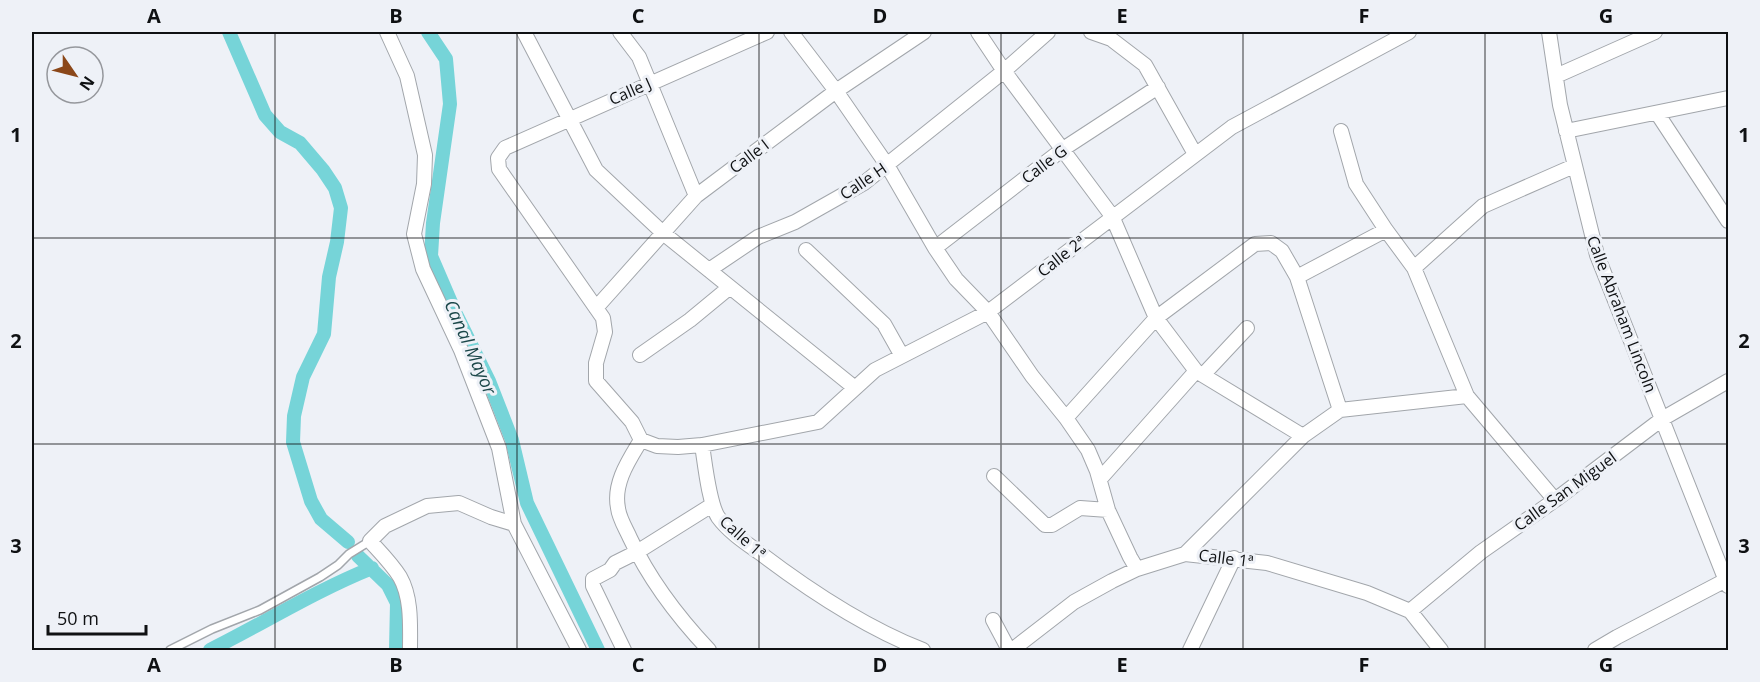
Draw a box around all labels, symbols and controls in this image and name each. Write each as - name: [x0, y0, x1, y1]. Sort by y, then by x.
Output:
- text: A: [147, 2, 161, 29]
- text: B: [389, 2, 403, 29]
- text: C: [632, 2, 645, 29]
- text: D: [873, 2, 887, 29]
- text: E: [1116, 2, 1128, 29]
- text: F: [1359, 2, 1369, 29]
- text: G: [1599, 2, 1613, 29]
- north arrow: [45, 45, 105, 105]
- text: N: [75, 72, 100, 95]
- street label: Calle J: [605, 72, 655, 110]
- text: 1: [10, 121, 22, 148]
- text: 1: [1738, 121, 1750, 148]
- street label: Calle I: [725, 134, 773, 178]
- street label: Calle G: [1017, 140, 1071, 188]
- street label: Calle H: [835, 157, 891, 205]
- street label: Calle 2ª: [1033, 230, 1089, 282]
- street label: Calle Abraham Lincoln: [1582, 232, 1662, 396]
- water label: Canal Mayor: [439, 296, 503, 399]
- text: 2: [10, 327, 22, 354]
- text: 2: [1738, 327, 1750, 354]
- street label: Calle San Miguel: [1509, 446, 1621, 536]
- street label: Calle 1ª: [715, 510, 771, 564]
- text: 3: [10, 532, 22, 559]
- text: 3: [1738, 532, 1750, 559]
- street label: Calle 1ª: [1197, 544, 1255, 572]
- scale bar: [48, 598, 146, 636]
- text: 50 m: [57, 606, 99, 630]
- text: A: [147, 651, 161, 678]
- text: B: [389, 651, 403, 678]
- text: C: [632, 651, 645, 678]
- text: D: [873, 651, 887, 678]
- text: E: [1116, 651, 1128, 678]
- text: F: [1359, 651, 1369, 678]
- text: G: [1599, 651, 1613, 678]

